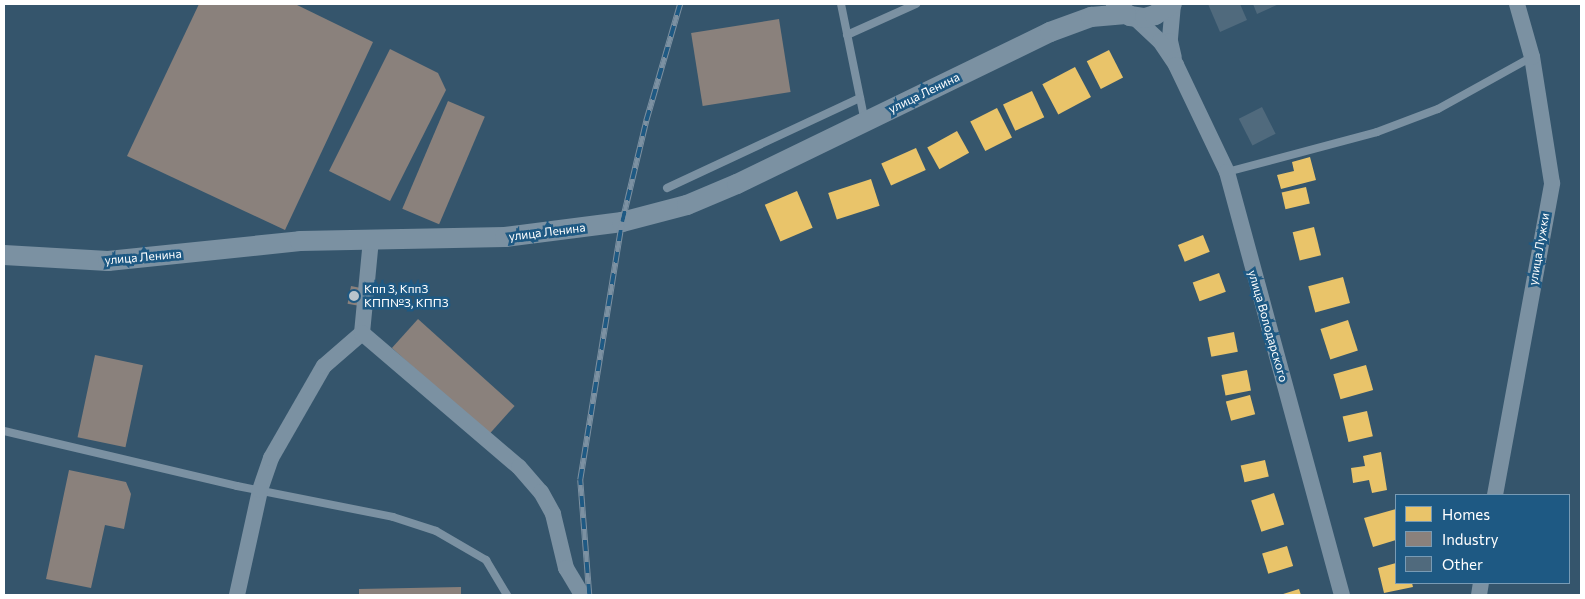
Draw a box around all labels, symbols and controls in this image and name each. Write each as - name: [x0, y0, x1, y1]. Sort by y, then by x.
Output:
- street label: улица Ленина: [886, 70, 962, 116]
- street label: улица Лужки: [1526, 212, 1552, 286]
- street label: улица Ленина: [508, 220, 586, 244]
- street label: улица Ленина: [104, 246, 182, 268]
- street label: улица Володарского: [1245, 268, 1291, 384]
- place label: Кпп 3, Кпп3 КПП№3, КПП3: [364, 282, 449, 310]
- marker: Кпп 3, Кпп3 КПП№3, КПП3: [348, 290, 360, 302]
- legend: [1395, 494, 1570, 584]
- text: Homes: [1442, 505, 1490, 523]
- text: Industry: [1442, 530, 1499, 548]
- text: Other: [1442, 555, 1483, 573]

